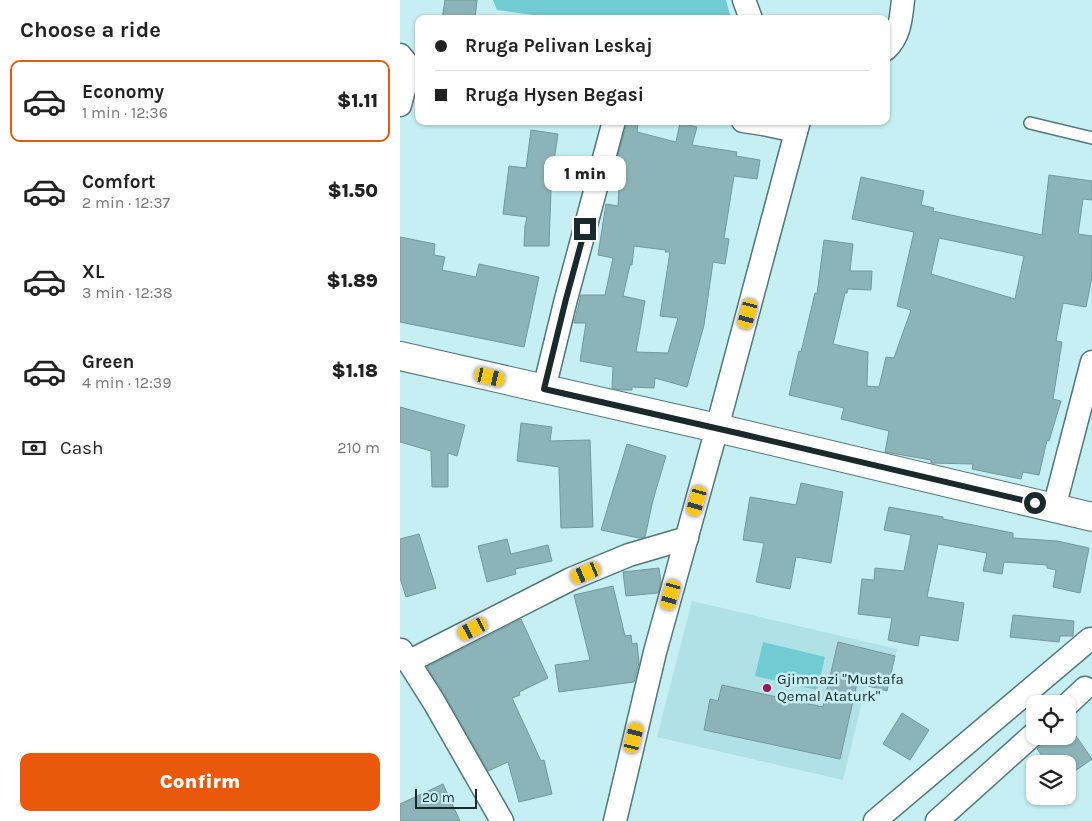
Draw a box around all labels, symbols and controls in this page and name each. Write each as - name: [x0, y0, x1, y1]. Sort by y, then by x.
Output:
- text: Choose a ride: [20, 17, 161, 43]
- text: Rruga Pelivan Leskaj: [465, 35, 653, 57]
- icon: car: [22, 79, 67, 124]
- text: Economy: [82, 81, 164, 103]
- text: Rruga Hysen Begasi: [465, 84, 644, 106]
- text: $1.11: [337, 90, 378, 112]
- text: 1 min · 12:36: [82, 103, 168, 122]
- callout: 1 min: [544, 156, 626, 192]
- text: 1 min: [564, 164, 606, 183]
- icon: car: [22, 169, 67, 214]
- text: Comfort: [82, 171, 156, 193]
- text: $1.50: [327, 180, 378, 202]
- text: 2 min · 12:37: [82, 193, 170, 212]
- route end: [574, 218, 596, 240]
- icon: car: [22, 259, 67, 304]
- text: XL: [82, 261, 104, 283]
- text: $1.89: [327, 270, 378, 292]
- text: 3 min · 12:38: [82, 283, 173, 302]
- car: [736, 298, 759, 330]
- icon: car: [22, 349, 67, 394]
- text: Green: [82, 351, 134, 373]
- text: $1.18: [331, 360, 378, 382]
- car: [473, 366, 506, 388]
- text: 4 min · 12:39: [82, 373, 172, 392]
- icon: cash: [20, 434, 48, 462]
- text: Cash: [60, 437, 104, 459]
- text: 210 m: [337, 438, 380, 457]
- car: [685, 485, 708, 517]
- route start: [1024, 492, 1046, 514]
- car: [569, 560, 602, 586]
- car: [659, 579, 682, 611]
- car: [456, 616, 489, 642]
- place label: Gjimnazi "Mustafa Qemal Ataturk": [777, 670, 904, 705]
- marker: Gjimnazi "Mustafa Qemal Ataturk": [761, 682, 773, 694]
- map controls: [1026, 695, 1076, 805]
- button: locate: [1026, 695, 1076, 745]
- car: [623, 722, 644, 754]
- button: Confirm: [20, 753, 380, 811]
- button: layers: [1026, 755, 1076, 805]
- scale bar: [415, 786, 478, 809]
- text: 20 m: [422, 789, 455, 806]

